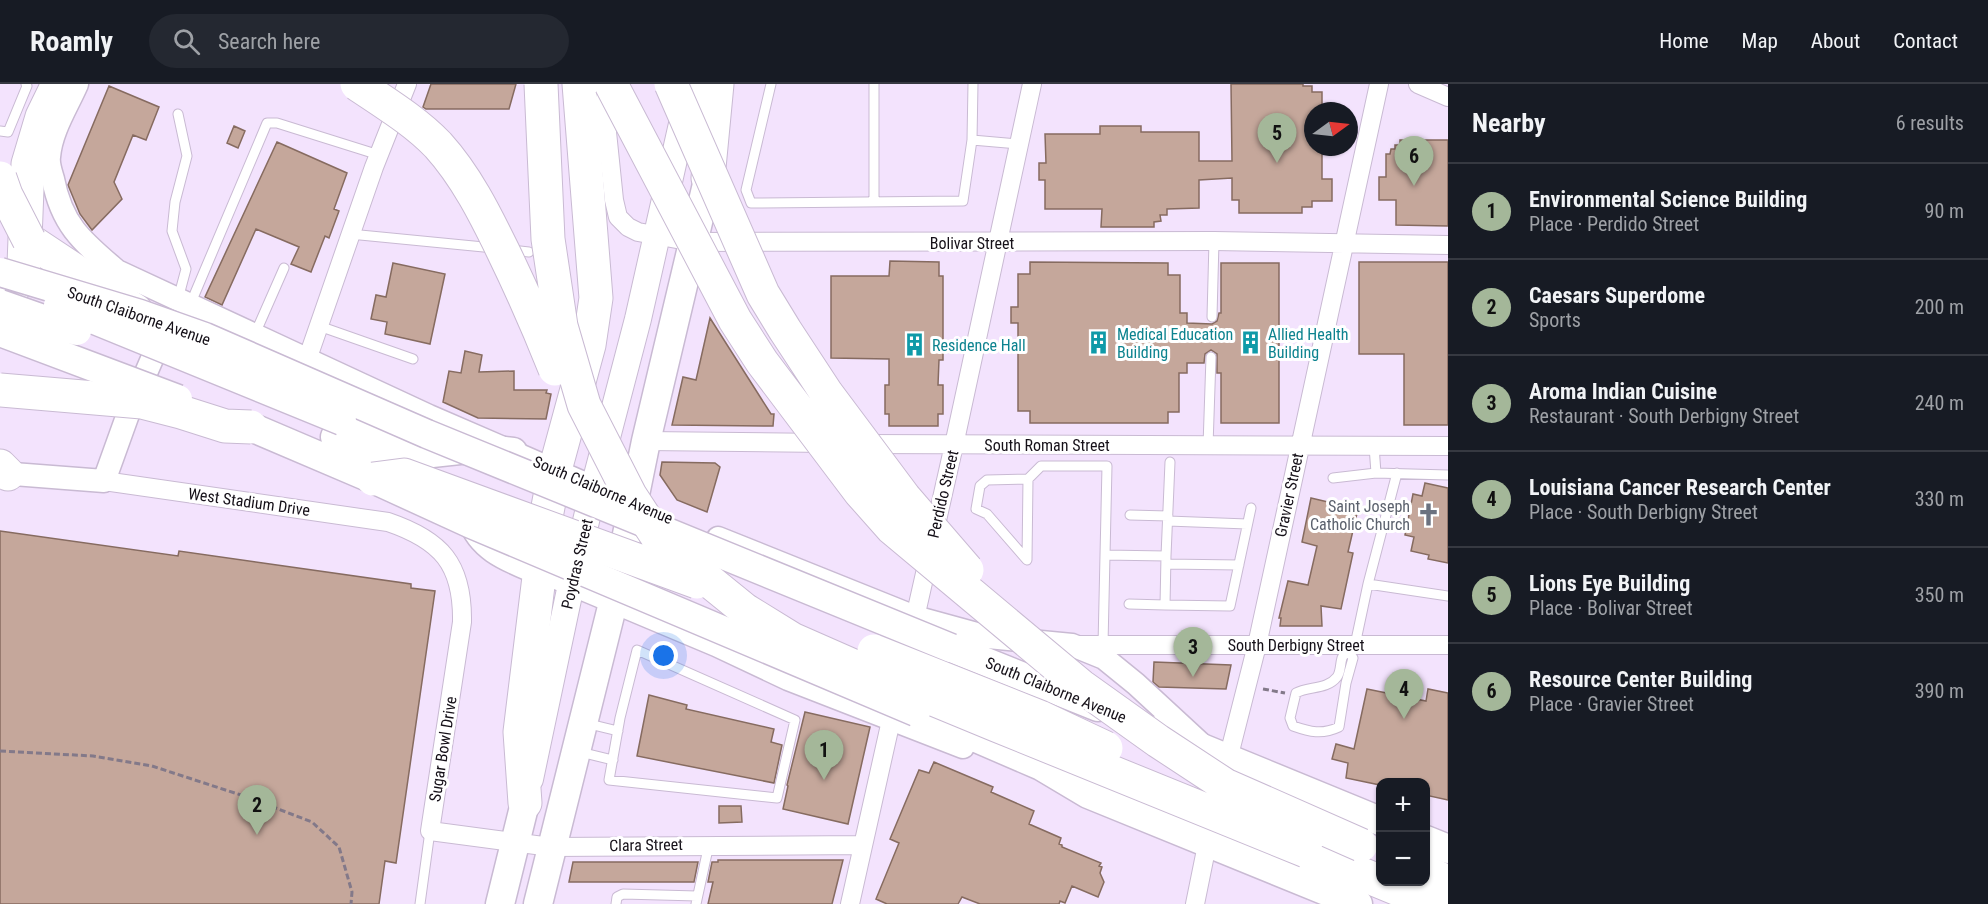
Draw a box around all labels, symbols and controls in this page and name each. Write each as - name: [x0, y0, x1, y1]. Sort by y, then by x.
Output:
- search box: [149, 14, 569, 68]
- text: Roamly: [30, 25, 113, 58]
- icon: search: [170, 25, 203, 58]
- text: Search here: [218, 29, 320, 54]
- text: Home: [1659, 29, 1709, 53]
- text: Map: [1742, 29, 1778, 53]
- text: About: [1811, 29, 1860, 53]
- text: Contact: [1893, 29, 1958, 53]
- north arrow: [1304, 102, 1358, 156]
- text: Nearby: [1472, 108, 1546, 138]
- text: 6 results: [1896, 111, 1964, 135]
- pin: 5: [1258, 113, 1296, 163]
- pin: 6: [1394, 136, 1434, 186]
- text: Environmental Science Building: [1529, 187, 1807, 212]
- text: 1: [1486, 199, 1497, 223]
- text: 90 m: [1925, 199, 1964, 223]
- text: Place · Perdido Street: [1529, 212, 1699, 236]
- street label: Bolivar Street: [930, 234, 1015, 253]
- street label: South Claiborne Avenue: [65, 283, 213, 349]
- text: Caesars Superdome: [1529, 283, 1705, 308]
- text: 2: [1486, 295, 1497, 319]
- text: 200 m: [1915, 295, 1964, 319]
- text: Sports: [1529, 308, 1581, 332]
- place label: Medical Education Building: [1117, 325, 1233, 362]
- place label: Allied Health Building: [1268, 325, 1349, 362]
- building icon: Medical Education Building: [1086, 330, 1112, 356]
- building icon: Allied Health Building: [1237, 330, 1263, 356]
- building icon: Residence Hall: [901, 332, 927, 358]
- place label: Residence Hall: [932, 336, 1026, 355]
- text: Aroma Indian Cuisine: [1529, 379, 1717, 404]
- text: 3: [1486, 391, 1497, 415]
- text: 240 m: [1915, 391, 1964, 415]
- text: Restaurant · South Derbigny Street: [1529, 404, 1799, 428]
- street label: South Roman Street: [984, 436, 1110, 455]
- street label: Perdido Street: [924, 448, 962, 540]
- street label: Gravier Street: [1271, 451, 1307, 539]
- street label: South Claiborne Avenue: [530, 452, 676, 528]
- text: Louisiana Cancer Research Center: [1529, 475, 1831, 500]
- street label: West Stadium Drive: [187, 484, 311, 520]
- text: 4: [1486, 487, 1497, 511]
- text: 330 m: [1915, 487, 1964, 511]
- place label: Saint Joseph Catholic Church: [1310, 497, 1410, 534]
- text: Place · South Derbigny Street: [1529, 500, 1758, 524]
- church icon: Saint Joseph Catholic Church: [1415, 502, 1441, 528]
- street label: Poydras Street: [557, 517, 597, 611]
- text: Lions Eye Building: [1529, 571, 1690, 596]
- text: 5: [1486, 583, 1497, 607]
- text: 350 m: [1915, 583, 1964, 607]
- text: Place · Bolivar Street: [1529, 596, 1693, 620]
- pin: 3: [1174, 628, 1212, 677]
- street label: South Derbigny Street: [1228, 636, 1365, 655]
- your location: [649, 641, 678, 670]
- street label: South Claiborne Avenue: [983, 653, 1129, 727]
- text: Resource Center Building: [1529, 667, 1752, 692]
- pin: 4: [1384, 670, 1424, 719]
- text: 6: [1486, 679, 1497, 703]
- text: 390 m: [1915, 679, 1964, 703]
- text: Place · Gravier Street: [1529, 692, 1694, 716]
- street label: Sugar Bowl Drive: [425, 695, 461, 803]
- pin: 1: [804, 730, 844, 780]
- map controls: [1376, 778, 1430, 886]
- button: +: [1376, 778, 1430, 832]
- pin: 2: [238, 786, 276, 835]
- button: −: [1376, 832, 1430, 886]
- street label: Clara Street: [609, 835, 683, 855]

